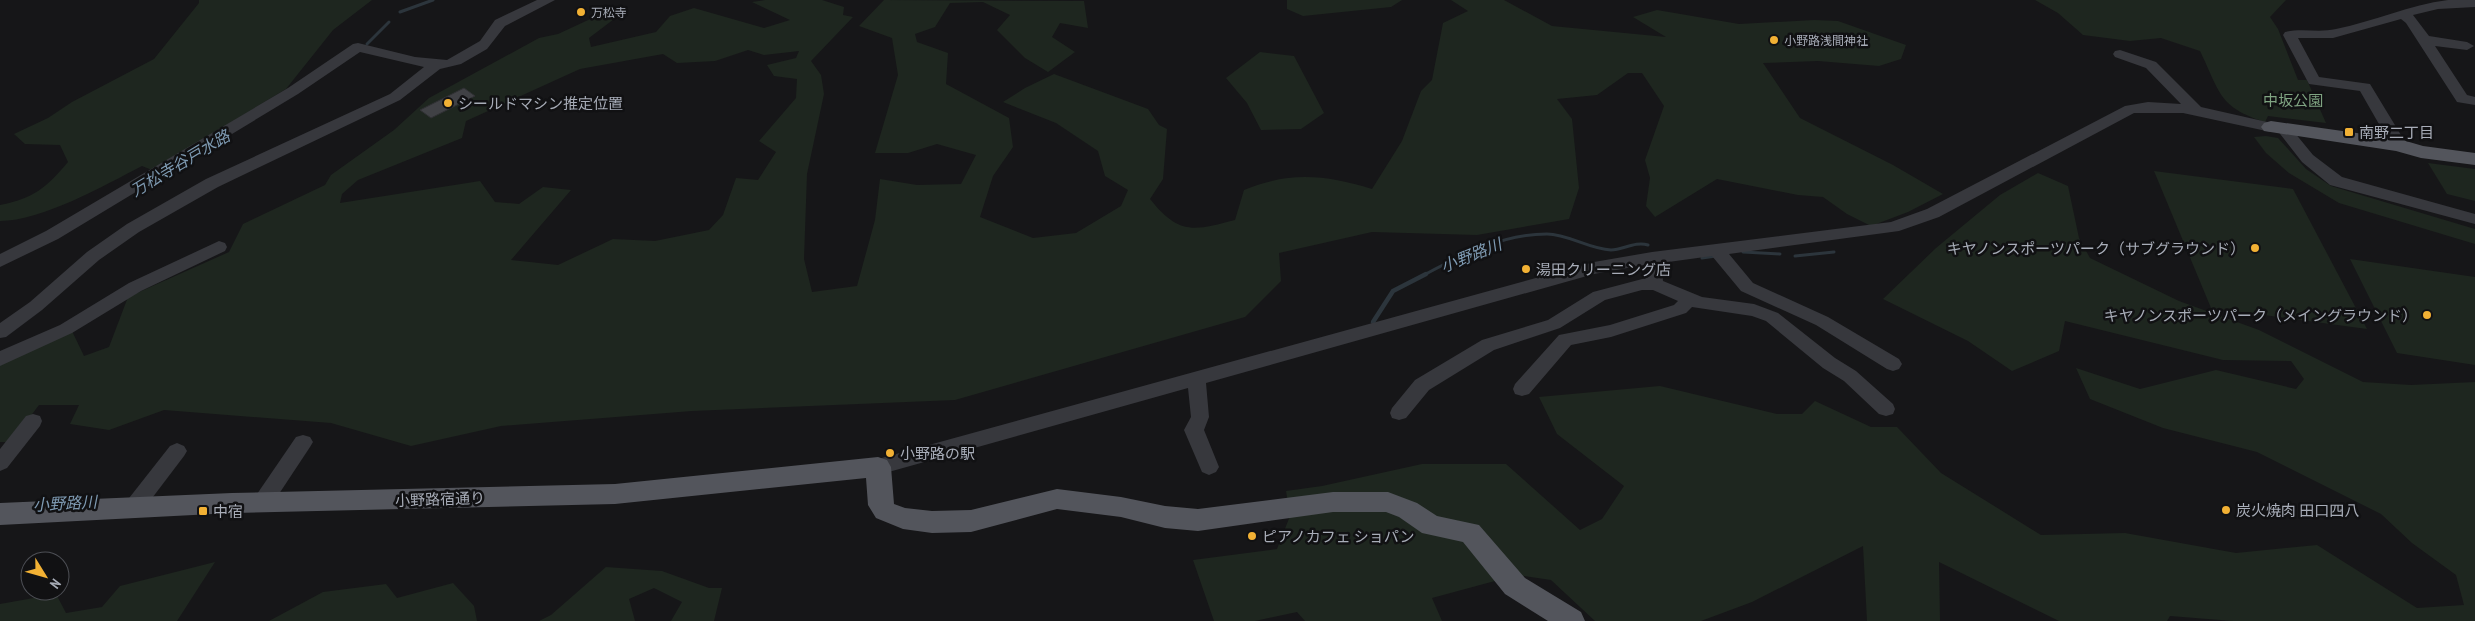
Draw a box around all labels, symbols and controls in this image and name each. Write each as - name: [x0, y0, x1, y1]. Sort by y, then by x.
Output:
- place label: 万松寺: [591, 5, 627, 20]
- marker: 万松寺: [575, 6, 587, 18]
- place label: 小野路浅間神社: [1784, 33, 1868, 48]
- marker: 小野路浅間神社: [1768, 34, 1780, 46]
- park label: 中坂公園: [2263, 91, 2323, 110]
- place label: シールドマシン推定位置: [458, 94, 623, 113]
- marker: シールドマシン推定位置: [442, 97, 454, 109]
- place label: 南野二丁目: [2359, 123, 2434, 142]
- water label: 万松寺谷戸水路: [127, 125, 235, 200]
- marker: 南野二丁目: [2343, 126, 2355, 138]
- water label: 小野路川: [1438, 233, 1506, 276]
- place label: キヤノンスポーツパーク（サブグラウンド）: [1947, 239, 2245, 258]
- marker: キヤノンスポーツパーク（サブグラウンド）: [2249, 242, 2261, 254]
- place label: 湯田クリーニング店: [1536, 260, 1671, 279]
- marker: 湯田クリーニング店: [1520, 263, 1532, 275]
- place label: キヤノンスポーツパーク（メイングラウンド）: [2104, 306, 2417, 325]
- marker: キヤノンスポーツパーク（メイングラウンド）: [2421, 309, 2433, 321]
- place label: 小野路の駅: [900, 444, 975, 463]
- marker: 小野路の駅: [884, 447, 896, 459]
- street label: 小野路宿通り: [395, 488, 485, 510]
- water label: 小野路川: [33, 491, 99, 515]
- place label: 炭火焼肉 田口四八: [2236, 501, 2359, 520]
- place label: 中宿: [213, 502, 243, 521]
- marker: 炭火焼肉 田口四八: [2220, 504, 2232, 516]
- marker: 中宿: [197, 505, 209, 517]
- place label: ピアノカフェ ショパン: [1262, 527, 1415, 546]
- marker: ピアノカフェ ショパン: [1246, 530, 1258, 542]
- north arrow: [20, 551, 70, 601]
- text: N: [46, 575, 65, 592]

